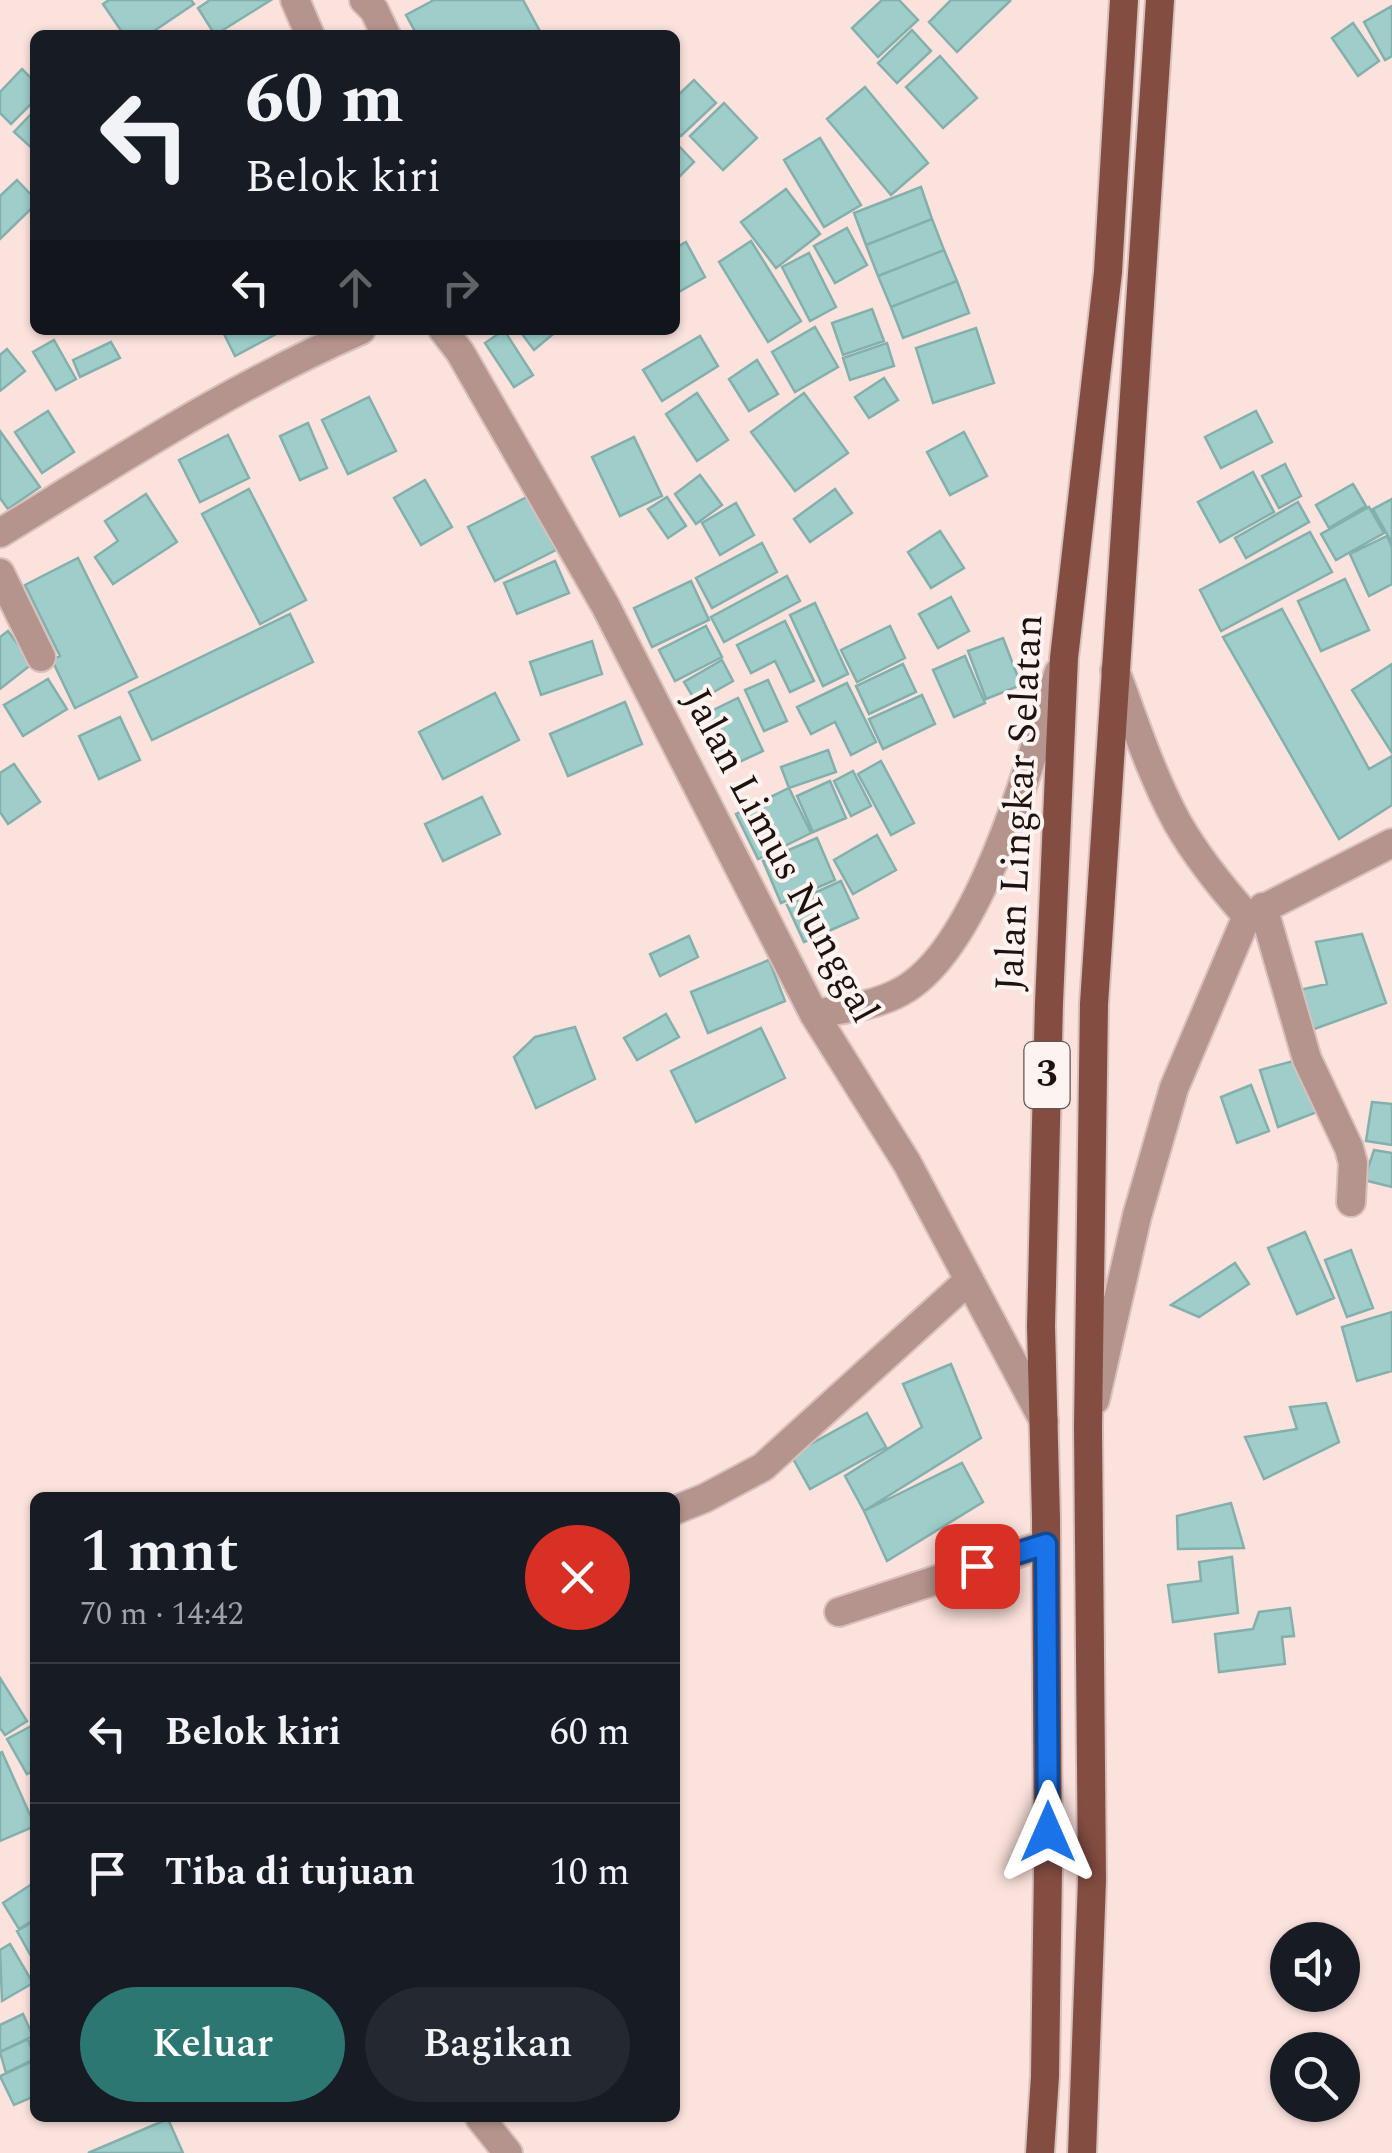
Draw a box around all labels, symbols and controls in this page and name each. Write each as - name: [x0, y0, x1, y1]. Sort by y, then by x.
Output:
- text: 60 m: [245, 47, 404, 153]
- icon: left: [80, 70, 210, 200]
- text: Belok kiri: [245, 143, 441, 212]
- icon: left: [223, 260, 278, 315]
- icon: ahead: [328, 260, 383, 315]
- icon: right: [433, 260, 488, 315]
- street label: Jalan Lingkar Selatan: [980, 613, 1060, 993]
- street label: Jalan Limus Nunggal: [666, 678, 894, 1034]
- road number: 3: [1024, 1042, 1070, 1108]
- text: 1 mnt: [80, 1506, 239, 1598]
- pin: [935, 1524, 1020, 1609]
- button: close: [525, 1525, 630, 1630]
- icon: arrive: [950, 1539, 1005, 1594]
- text: 70 m · 14:42: [80, 1590, 244, 1639]
- text: Belok kiri: [165, 1704, 341, 1762]
- text: 60 m: [550, 1704, 630, 1762]
- icon: left: [80, 1706, 135, 1761]
- position arrow: [996, 1780, 1100, 1884]
- text: Tiba di tujuan: [165, 1844, 415, 1902]
- text: 10 m: [550, 1844, 630, 1902]
- icon: arrive: [80, 1846, 135, 1901]
- map controls: [1270, 1922, 1360, 2122]
- button: sound: [1270, 1922, 1360, 2012]
- button: Keluar: [80, 1987, 345, 2102]
- button: Bagikan: [365, 1987, 630, 2102]
- button: search: [1270, 2032, 1360, 2122]

